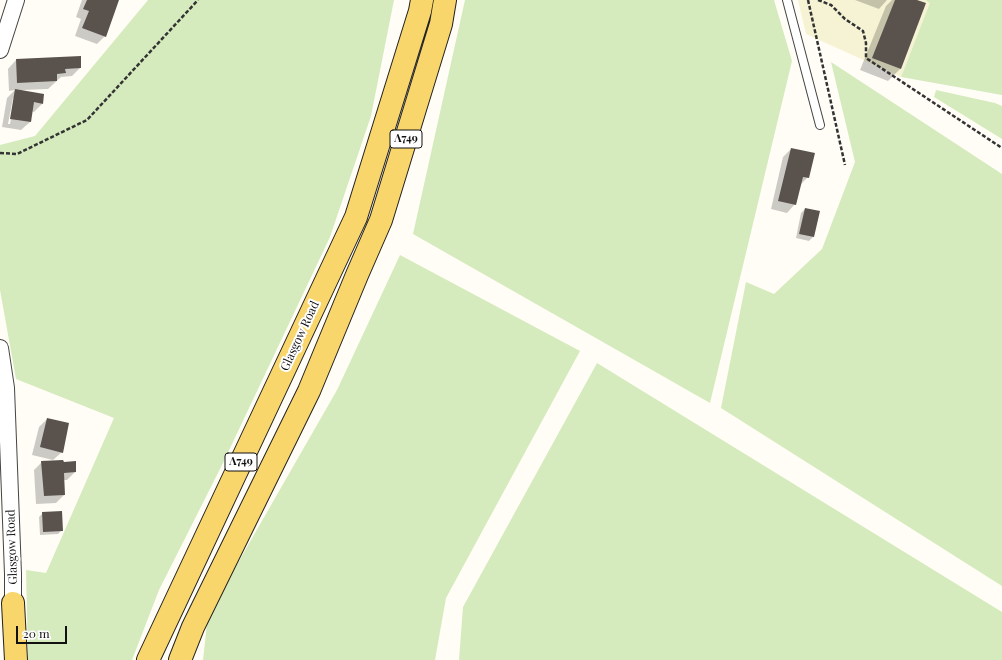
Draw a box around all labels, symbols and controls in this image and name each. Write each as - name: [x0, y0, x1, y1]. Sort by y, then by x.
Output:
- road number: A749: [390, 130, 422, 148]
- street label: Glasgow Road: [278, 299, 322, 373]
- road number: A749: [225, 453, 257, 471]
- street label: Glasgow Road: [3, 509, 21, 585]
- scale bar: [18, 618, 69, 644]
- text: 20 m: [23, 625, 50, 641]

